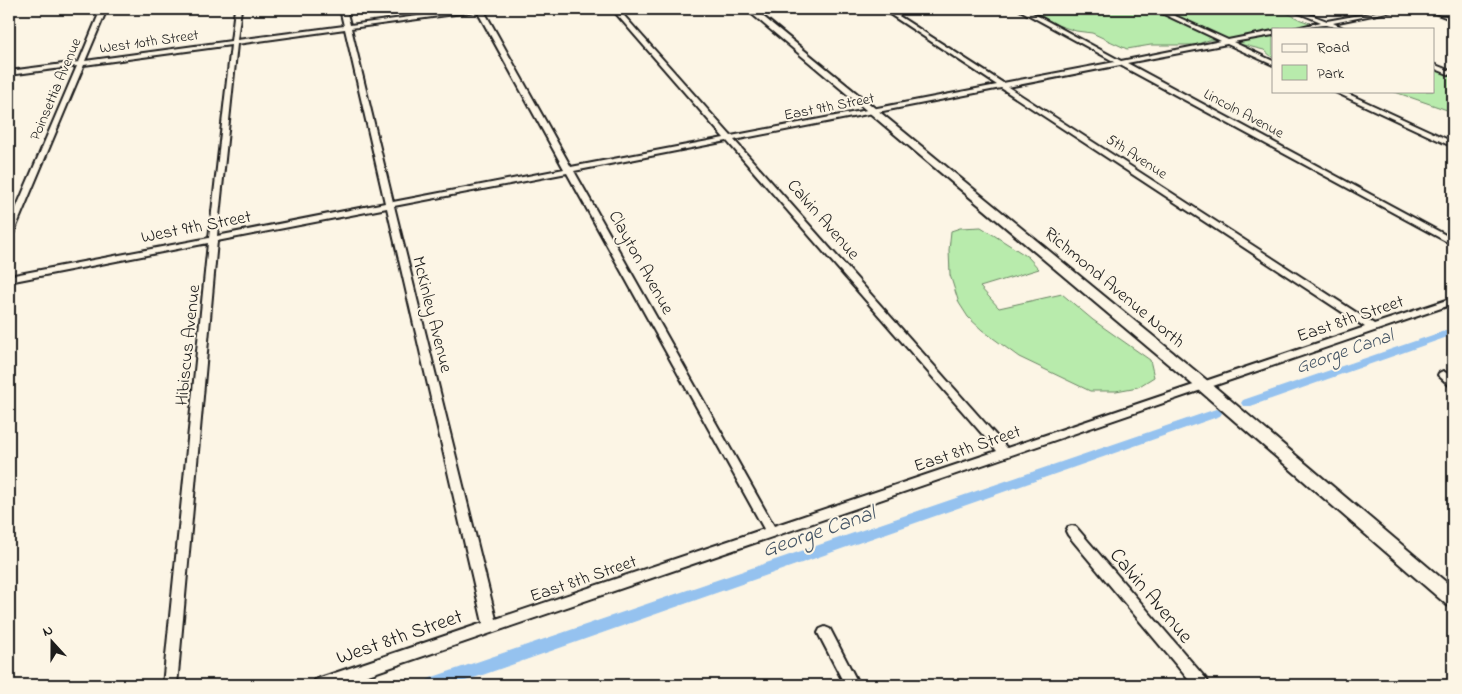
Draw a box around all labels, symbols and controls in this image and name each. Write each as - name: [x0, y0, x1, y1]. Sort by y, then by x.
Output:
- street label: West 10th Street: [98, 24, 200, 60]
- legend: [1272, 28, 1434, 92]
- street label: Poinsettia Avenue: [24, 34, 88, 144]
- text: Road: [1317, 37, 1350, 59]
- text: Park: [1317, 63, 1345, 85]
- street label: Lincoln Avenue: [1199, 83, 1288, 144]
- street label: East 9th Street: [782, 87, 876, 127]
- street label: 5th Avenue: [1101, 129, 1172, 185]
- street label: Calvin Avenue: [780, 174, 866, 267]
- street label: West 9th Street: [139, 205, 254, 251]
- street label: Clayton Avenue: [601, 206, 680, 320]
- street label: Richmond Avenue North: [1038, 222, 1190, 355]
- street label: McKinley Avenue: [404, 254, 458, 376]
- street label: Hibiscus Avenue: [170, 283, 208, 407]
- street label: East 8th Street: [1294, 289, 1408, 350]
- water label: George Canal: [1292, 322, 1400, 383]
- street label: East 8th Street: [911, 419, 1025, 480]
- water label: George Canal: [758, 498, 882, 567]
- street label: Calvin Avenue: [1101, 542, 1200, 651]
- street label: East 8th Street: [527, 549, 641, 610]
- street label: West 8th Street: [332, 602, 467, 674]
- north arrow: [28, 616, 78, 666]
- text: N: [40, 620, 56, 643]

